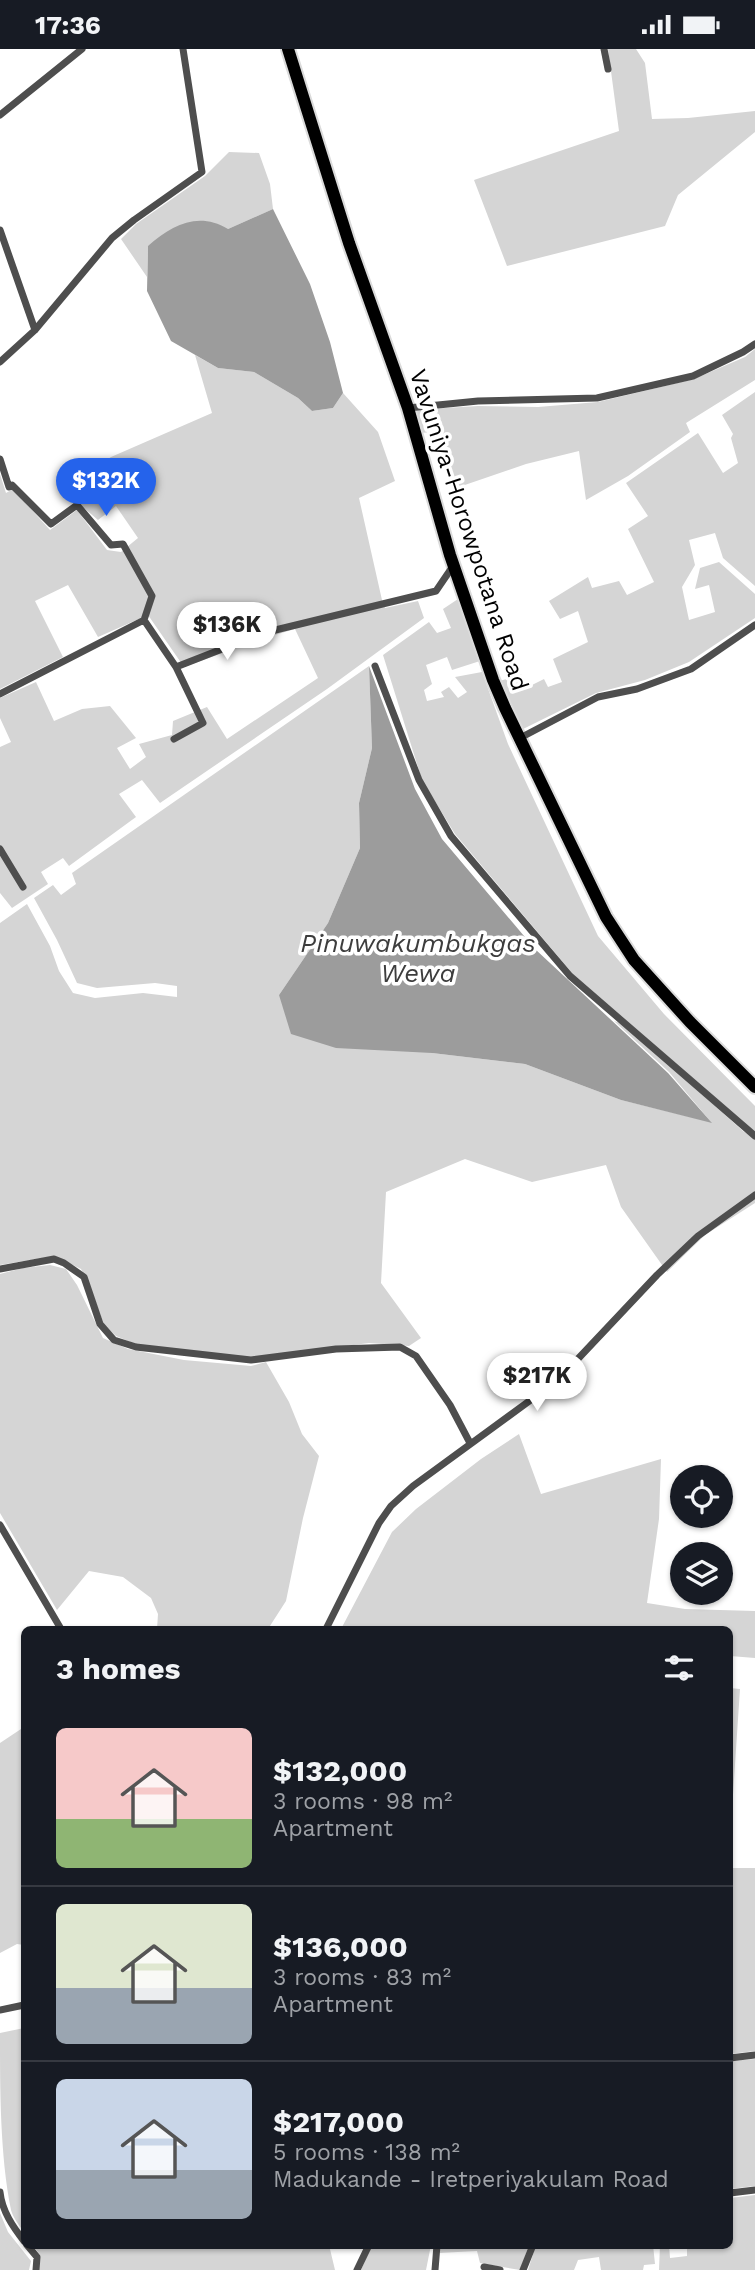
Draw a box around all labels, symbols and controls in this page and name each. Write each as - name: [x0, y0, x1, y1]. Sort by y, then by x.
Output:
- text: 17:36: [35, 10, 101, 40]
- street label: Vavuniya-Horowpotana Road: [404, 366, 534, 694]
- pin: $132K: [57, 459, 155, 518]
- text: $132K: [72, 467, 140, 494]
- pin: $136K: [178, 603, 276, 662]
- text: $136K: [193, 611, 261, 638]
- water label: Pinuwakumbukgas Wewa: [300, 928, 536, 988]
- pin: $217K: [488, 1353, 586, 1413]
- text: $217K: [503, 1362, 571, 1389]
- map controls: [670, 1465, 733, 1605]
- button: locate: [670, 1465, 733, 1528]
- button: layers: [670, 1542, 733, 1605]
- icon: filters: [660, 1649, 698, 1687]
- text: 3 homes: [56, 1651, 181, 1686]
- text: $132,000: [273, 1753, 407, 1788]
- icon: home: [112, 1756, 196, 1840]
- text: 3 rooms · 98 m²: [273, 1788, 452, 1815]
- text: Apartment: [273, 1815, 393, 1842]
- text: $136,000: [273, 1929, 408, 1964]
- icon: home: [112, 1932, 196, 2016]
- text: 3 rooms · 83 m²: [273, 1964, 451, 1991]
- text: Apartment: [273, 1991, 393, 2018]
- text: $217,000: [273, 2104, 404, 2139]
- icon: home: [112, 2107, 196, 2191]
- text: 5 rooms · 138 m²: [273, 2139, 460, 2166]
- text: Madukande - Iretperiyakulam Road: [273, 2166, 669, 2193]

